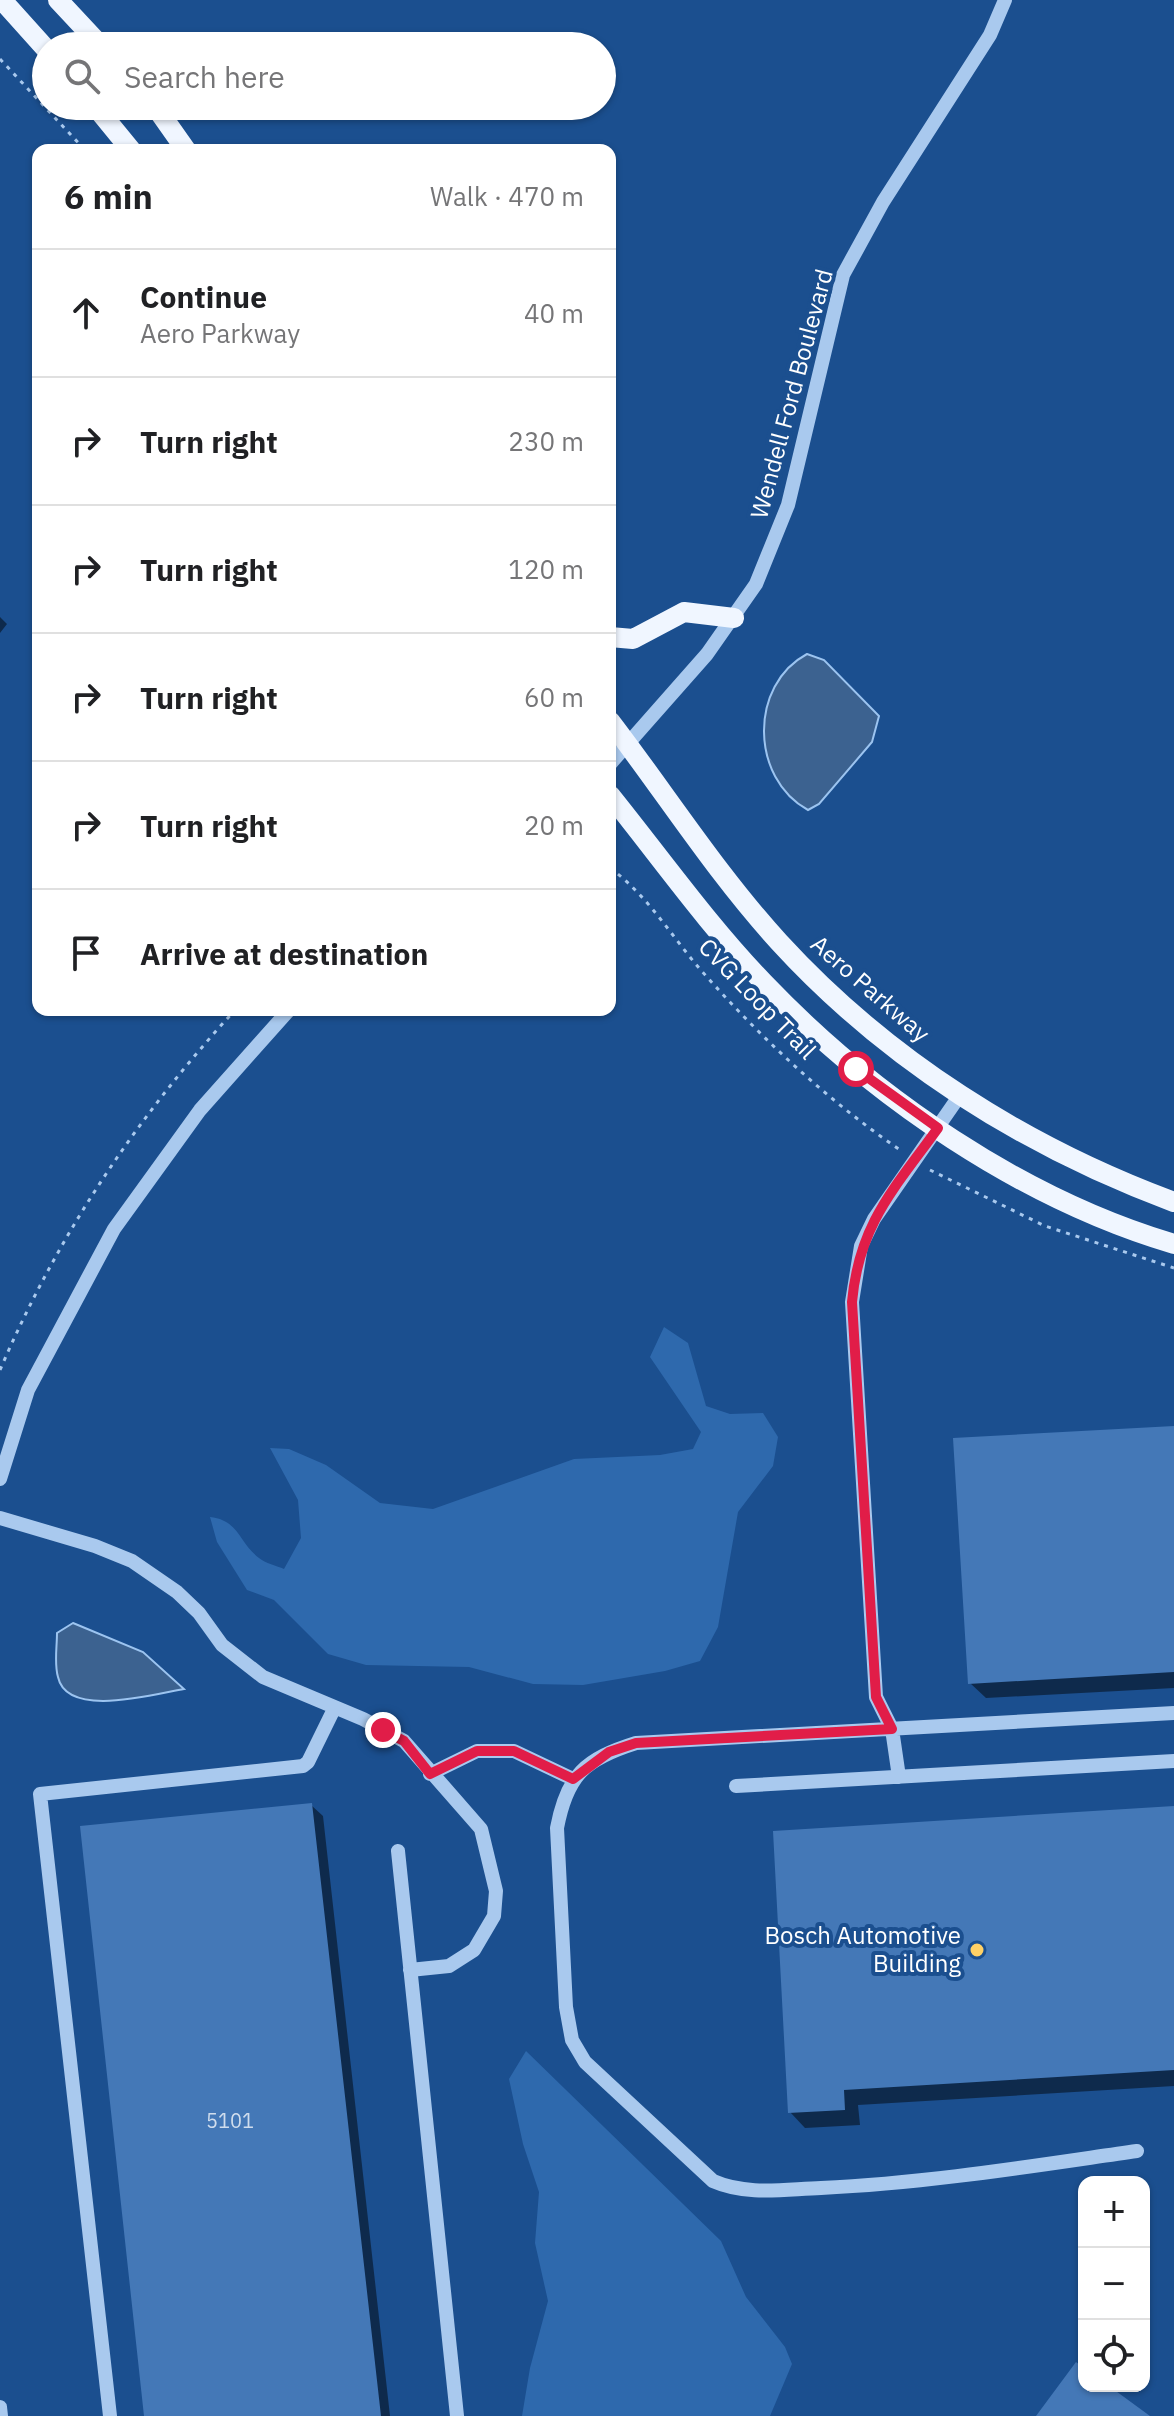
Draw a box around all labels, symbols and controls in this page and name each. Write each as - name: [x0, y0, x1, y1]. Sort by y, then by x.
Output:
- search box: [32, 32, 616, 120]
- icon: search: [60, 54, 104, 98]
- text: Search here: [124, 57, 285, 96]
- text: 6 min: [64, 174, 153, 218]
- text: Walk · 470 m: [430, 179, 584, 213]
- street label: Wendell Ford Boulevard: [742, 265, 840, 522]
- text: Continue: [140, 277, 267, 316]
- icon: ahead: [64, 291, 108, 335]
- text: 40 m: [524, 296, 584, 330]
- text: Aero Parkway: [140, 316, 300, 350]
- icon: right: [64, 419, 108, 463]
- text: Turn right: [140, 422, 278, 461]
- text: 230 m: [508, 424, 584, 458]
- icon: right: [64, 547, 108, 591]
- text: Turn right: [140, 550, 278, 589]
- text: 120 m: [508, 552, 584, 586]
- icon: right: [64, 675, 108, 719]
- text: Turn right: [140, 678, 278, 717]
- text: 60 m: [524, 680, 584, 714]
- icon: right: [64, 803, 108, 847]
- text: Turn right: [140, 806, 278, 845]
- text: 20 m: [524, 808, 584, 842]
- street label: Aero Parkway: [804, 928, 937, 1049]
- icon: arrive: [64, 931, 108, 975]
- street label: CVG Loop Trail: [692, 931, 824, 1066]
- text: Arrive at destination: [140, 934, 428, 973]
- route start: [838, 1051, 874, 1087]
- route end: [365, 1712, 401, 1748]
- place label: Bosch Automotive Building: [764, 1919, 961, 1979]
- marker: Bosch Automotive Building: [968, 1941, 986, 1959]
- house number: 5101: [206, 2107, 254, 2134]
- map controls: [1078, 2176, 1150, 2392]
- button: +: [1078, 2176, 1150, 2248]
- button: −: [1078, 2248, 1150, 2320]
- button: locate: [1078, 2320, 1150, 2392]

